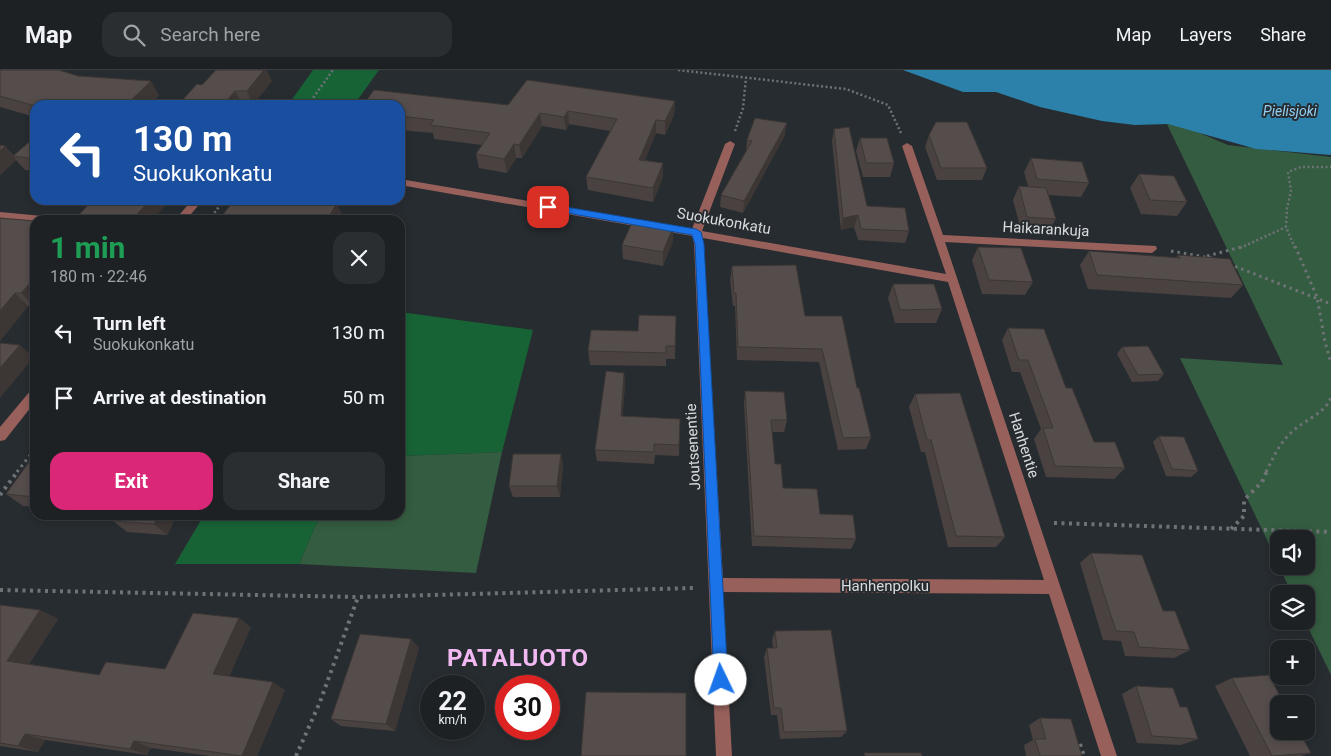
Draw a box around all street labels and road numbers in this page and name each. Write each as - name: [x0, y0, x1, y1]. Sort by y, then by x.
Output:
- street label: Suokukonkatu: [676, 204, 772, 238]
- street label: Haikarankuja: [1002, 218, 1090, 240]
- street label: Joutsenentie: [682, 403, 704, 491]
- street label: Hanhentie: [1005, 410, 1043, 480]
- street label: Hanhenpolku: [841, 577, 929, 595]

